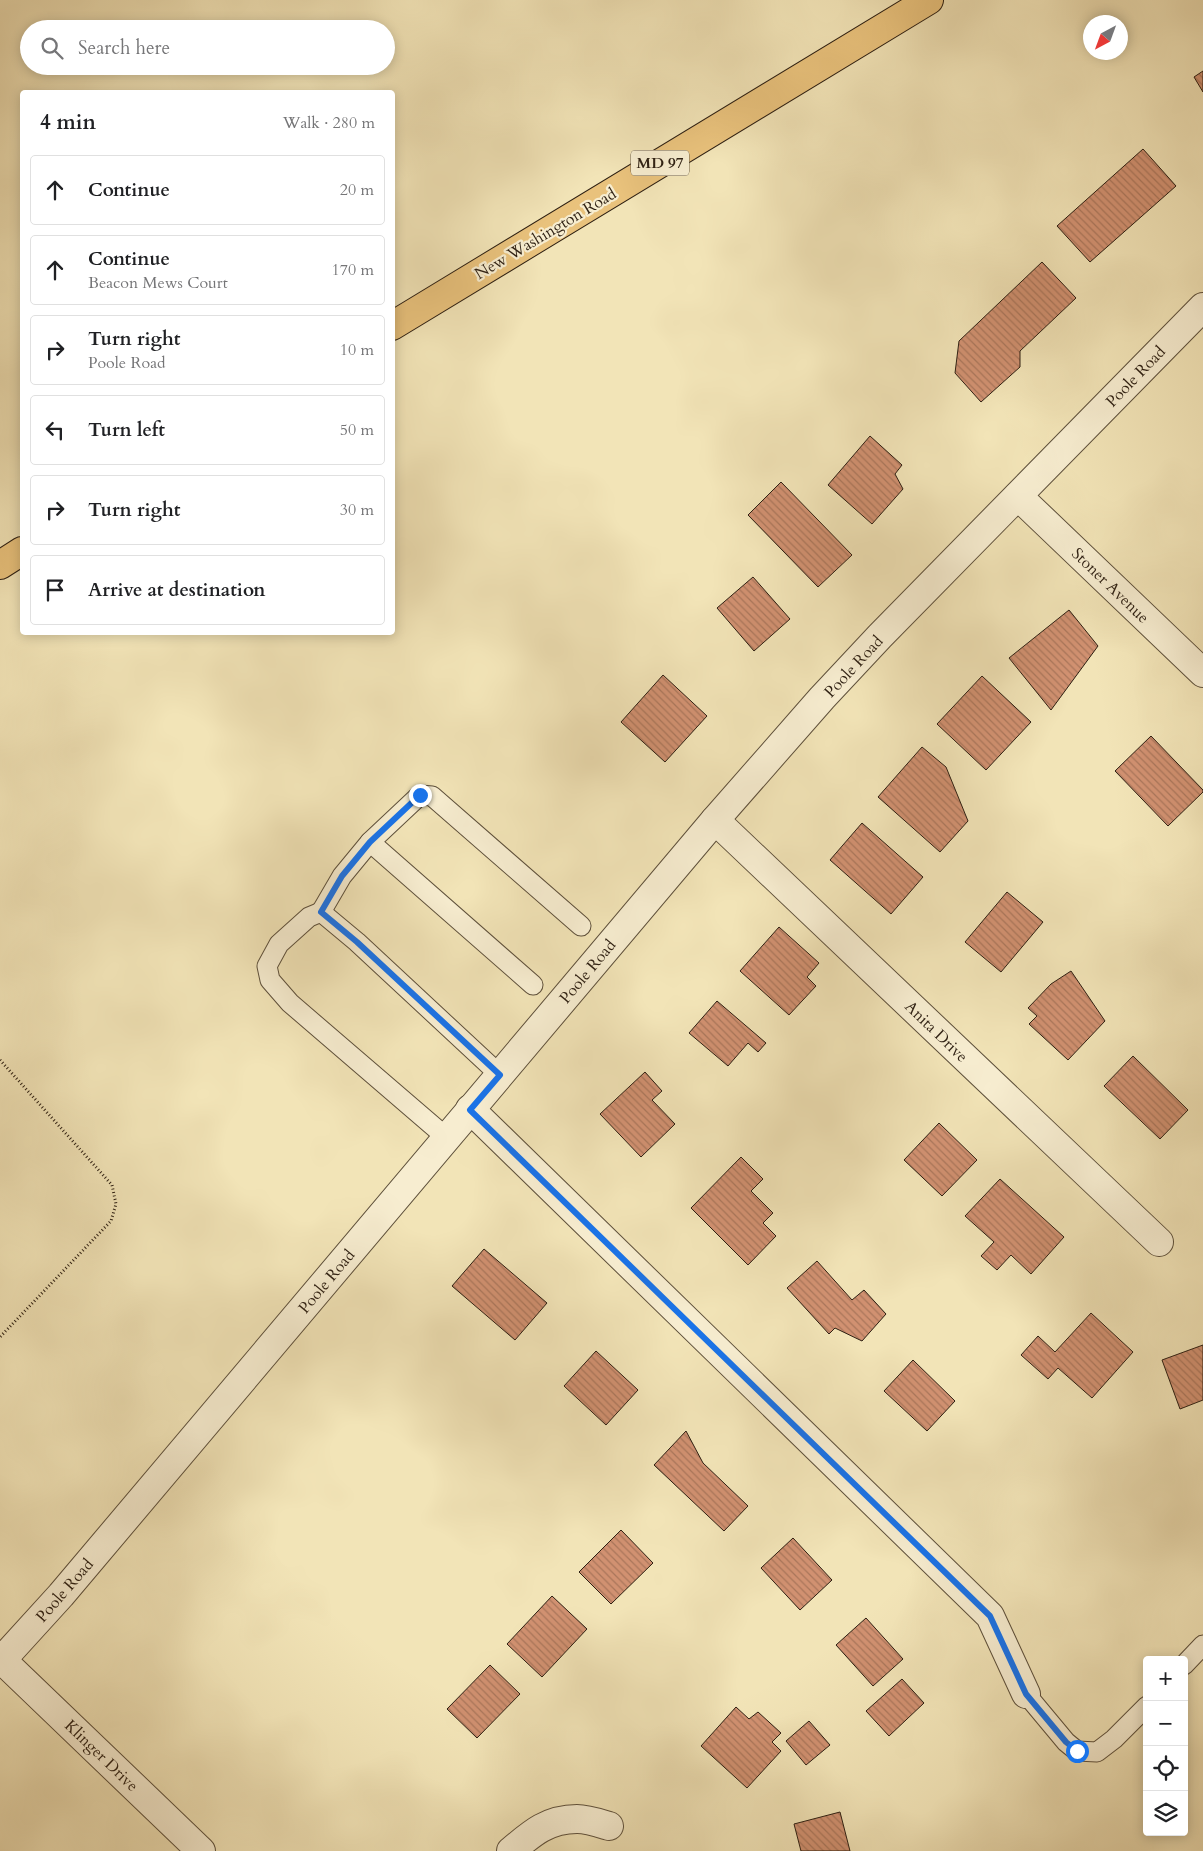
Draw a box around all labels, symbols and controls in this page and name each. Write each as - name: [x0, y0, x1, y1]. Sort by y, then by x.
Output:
- north arrow: [1083, 15, 1128, 60]
- search box: [20, 20, 395, 75]
- icon: search: [38, 34, 66, 62]
- text: Search here: [78, 35, 170, 61]
- text: 4 min: [40, 108, 96, 137]
- text: Walk · 280 m: [283, 112, 375, 134]
- road number: MD 97: [631, 150, 689, 176]
- icon: ahead: [41, 176, 69, 204]
- text: Continue: [88, 177, 170, 203]
- text: 20 m: [340, 179, 374, 201]
- street label: New Washington Road: [471, 183, 621, 285]
- text: Continue: [88, 246, 170, 272]
- icon: ahead: [41, 256, 69, 284]
- text: 170 m: [332, 259, 374, 281]
- text: Beacon Mews Court: [88, 272, 228, 294]
- text: Turn right: [88, 326, 180, 352]
- icon: right: [41, 336, 69, 364]
- text: 10 m: [340, 339, 374, 361]
- street label: Poole Road: [1101, 341, 1171, 412]
- text: Poole Road: [88, 352, 166, 374]
- icon: left: [41, 416, 69, 444]
- text: Turn left: [88, 417, 165, 443]
- text: 50 m: [340, 419, 374, 441]
- icon: right: [41, 496, 69, 524]
- text: Turn right: [88, 497, 180, 523]
- text: 30 m: [340, 499, 374, 521]
- street label: Stoner Avenue: [1067, 543, 1154, 628]
- icon: arrive: [41, 576, 69, 604]
- text: Arrive at destination: [88, 577, 265, 603]
- street label: Poole Road: [819, 630, 889, 703]
- route end: [409, 784, 432, 807]
- street label: Poole Road: [554, 934, 621, 1008]
- street label: Anita Drive: [900, 996, 973, 1067]
- street label: Poole Road: [293, 1244, 360, 1318]
- street label: Poole Road: [31, 1554, 99, 1627]
- map controls: [1143, 1656, 1188, 1836]
- button: +: [1143, 1656, 1188, 1701]
- button: −: [1143, 1701, 1188, 1746]
- street label: Klinger Drive: [60, 1715, 143, 1797]
- route start: [1066, 1740, 1089, 1763]
- button: locate: [1143, 1746, 1188, 1791]
- button: layers: [1143, 1791, 1188, 1836]

